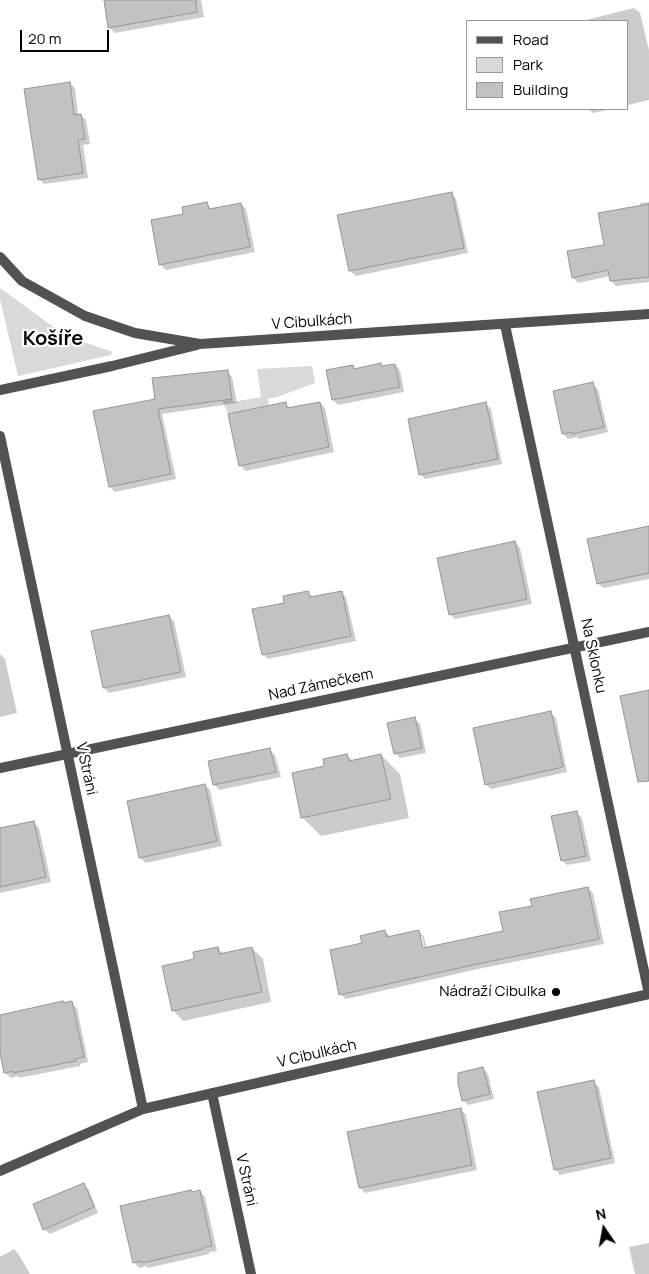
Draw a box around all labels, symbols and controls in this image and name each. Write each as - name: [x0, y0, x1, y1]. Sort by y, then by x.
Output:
- scale bar: [22, 20, 111, 52]
- legend: [467, 20, 629, 110]
- text: 20 m: [28, 28, 61, 49]
- text: Road: [513, 29, 549, 50]
- text: Park: [513, 54, 543, 75]
- text: Building: [513, 79, 568, 100]
- street label: V Cibulkách: [271, 310, 353, 334]
- district label: Košíře: [23, 327, 83, 351]
- street label: Na Sklonku: [576, 617, 610, 695]
- street label: Nad Zámečkem: [267, 665, 375, 705]
- street label: V Stráni: [72, 741, 100, 797]
- place label: Nádraží Cibulka: [439, 983, 546, 1001]
- marker: Nádraží Cibulka: [550, 986, 562, 998]
- street label: V Cibulkách: [276, 1036, 358, 1072]
- street label: V Stráni: [232, 1152, 260, 1208]
- north arrow: [579, 1204, 629, 1254]
- text: N: [594, 1204, 608, 1224]

